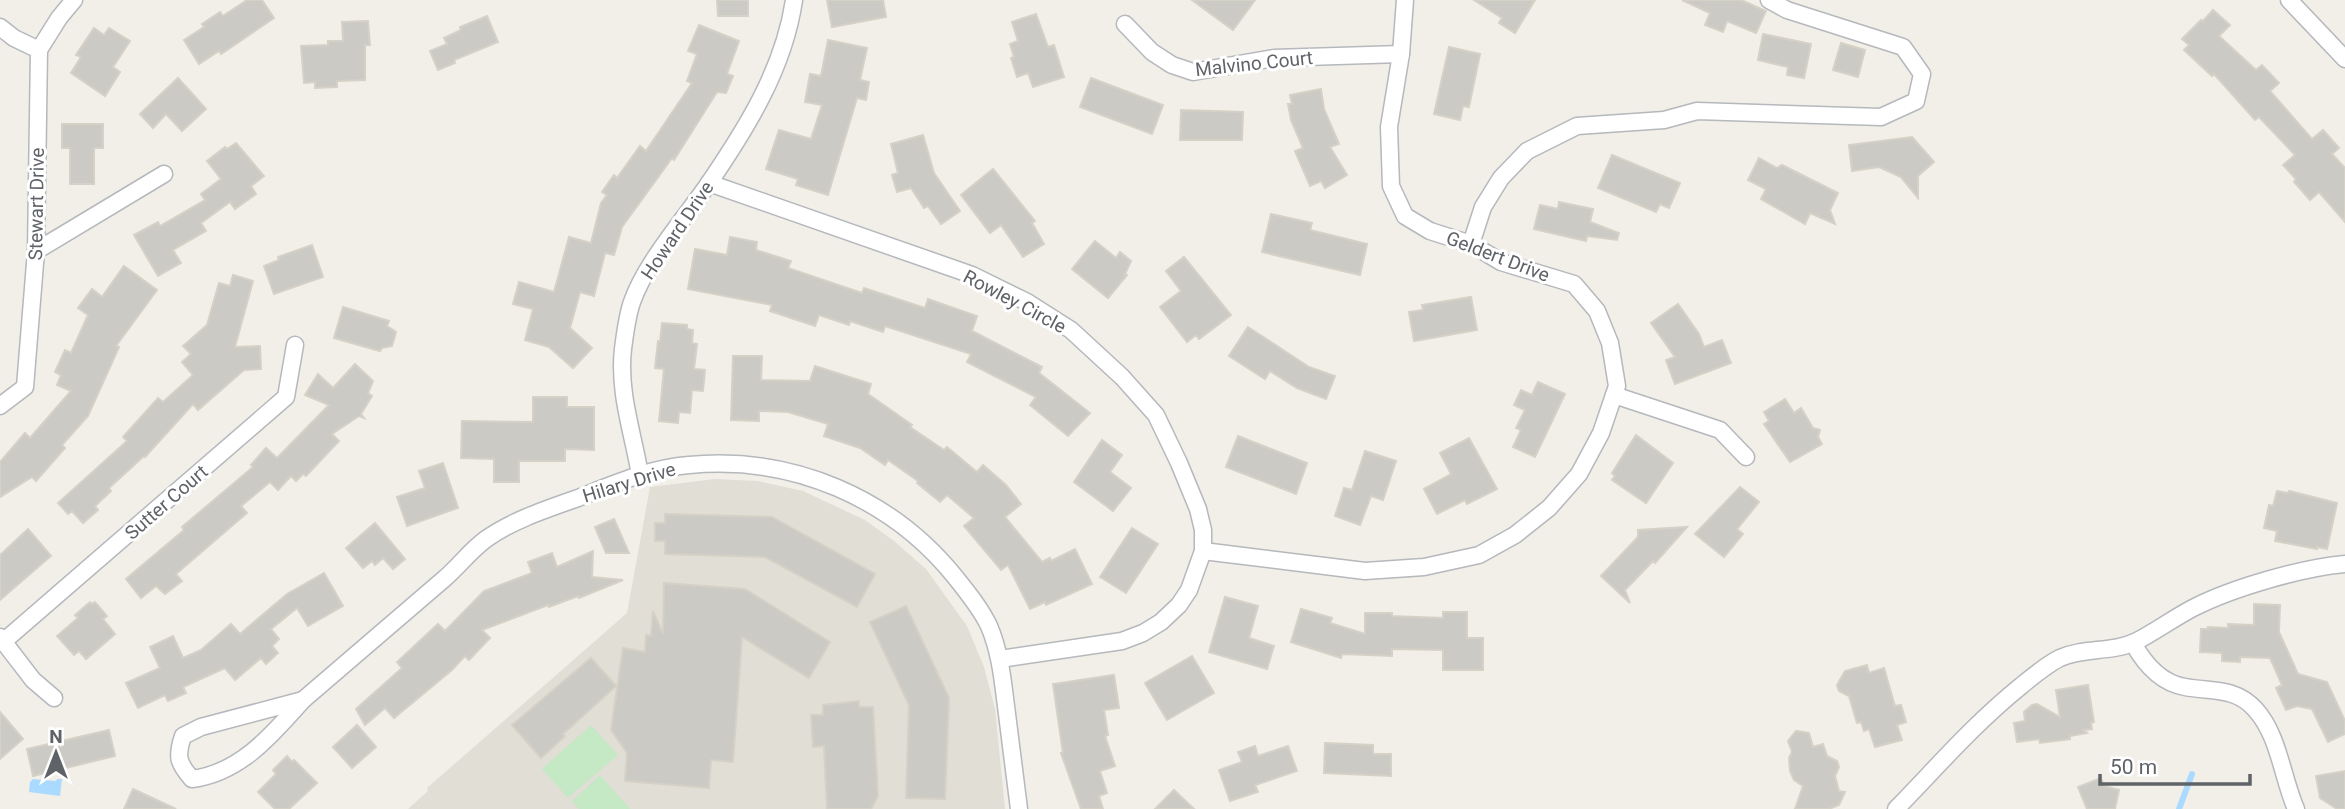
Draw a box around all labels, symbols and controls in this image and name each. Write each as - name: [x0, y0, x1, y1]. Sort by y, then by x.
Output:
- street label: Malvino Court: [1194, 46, 1314, 81]
- street label: Stewart Drive: [24, 147, 49, 261]
- street label: Howard Drive: [636, 177, 719, 284]
- street label: Geldert Drive: [1443, 226, 1553, 287]
- street label: Rowley Circle: [959, 265, 1070, 338]
- street label: Hilary Drive: [580, 457, 678, 508]
- street label: Sutter Court: [120, 460, 212, 545]
- north arrow: [21, 718, 91, 788]
- text: N: [49, 725, 63, 748]
- scale bar: [2100, 742, 2250, 786]
- text: 50 m: [2110, 755, 2157, 779]

